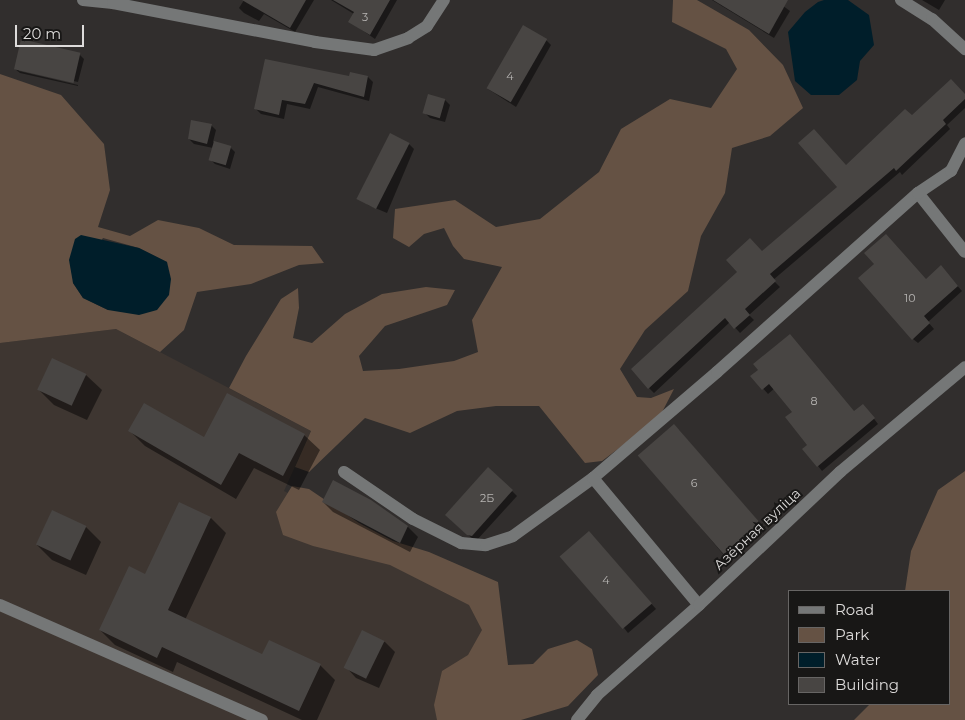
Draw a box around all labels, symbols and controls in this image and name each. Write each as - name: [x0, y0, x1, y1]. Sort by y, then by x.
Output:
- house number: 3: [362, 10, 368, 24]
- scale bar: [18, 15, 86, 47]
- text: 20 m: [23, 24, 61, 43]
- house number: 4: [506, 69, 514, 83]
- house number: 10: [904, 291, 916, 305]
- house number: 8: [810, 394, 818, 408]
- house number: 6: [691, 476, 697, 490]
- street label: Азёрная вуліца: [710, 485, 804, 573]
- house number: 2Б: [480, 491, 494, 505]
- house number: 4: [602, 573, 610, 587]
- legend: [788, 590, 950, 705]
- text: Road: [835, 600, 874, 619]
- text: Park: [835, 625, 869, 644]
- text: Water: [835, 650, 881, 669]
- text: Building: [835, 675, 899, 694]

